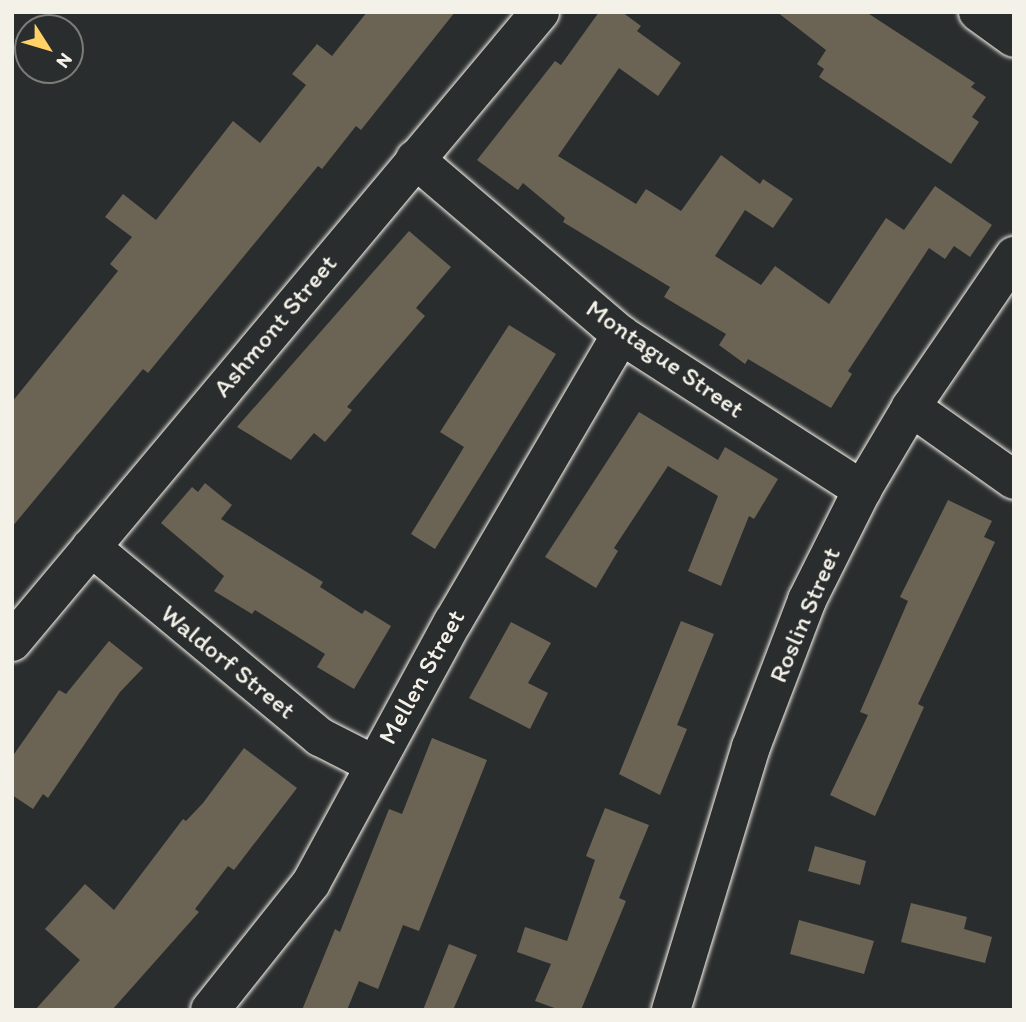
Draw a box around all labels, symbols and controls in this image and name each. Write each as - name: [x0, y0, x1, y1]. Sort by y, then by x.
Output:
- north arrow: [14, 14, 84, 84]
- text: N: [52, 49, 78, 73]
- street label: Ashmont Street: [207, 249, 343, 403]
- street label: Montague Street: [580, 293, 750, 425]
- street label: Roslin Street: [763, 543, 847, 687]
- street label: Waldorf Street: [154, 598, 302, 726]
- street label: Mellen Street: [372, 604, 472, 750]

